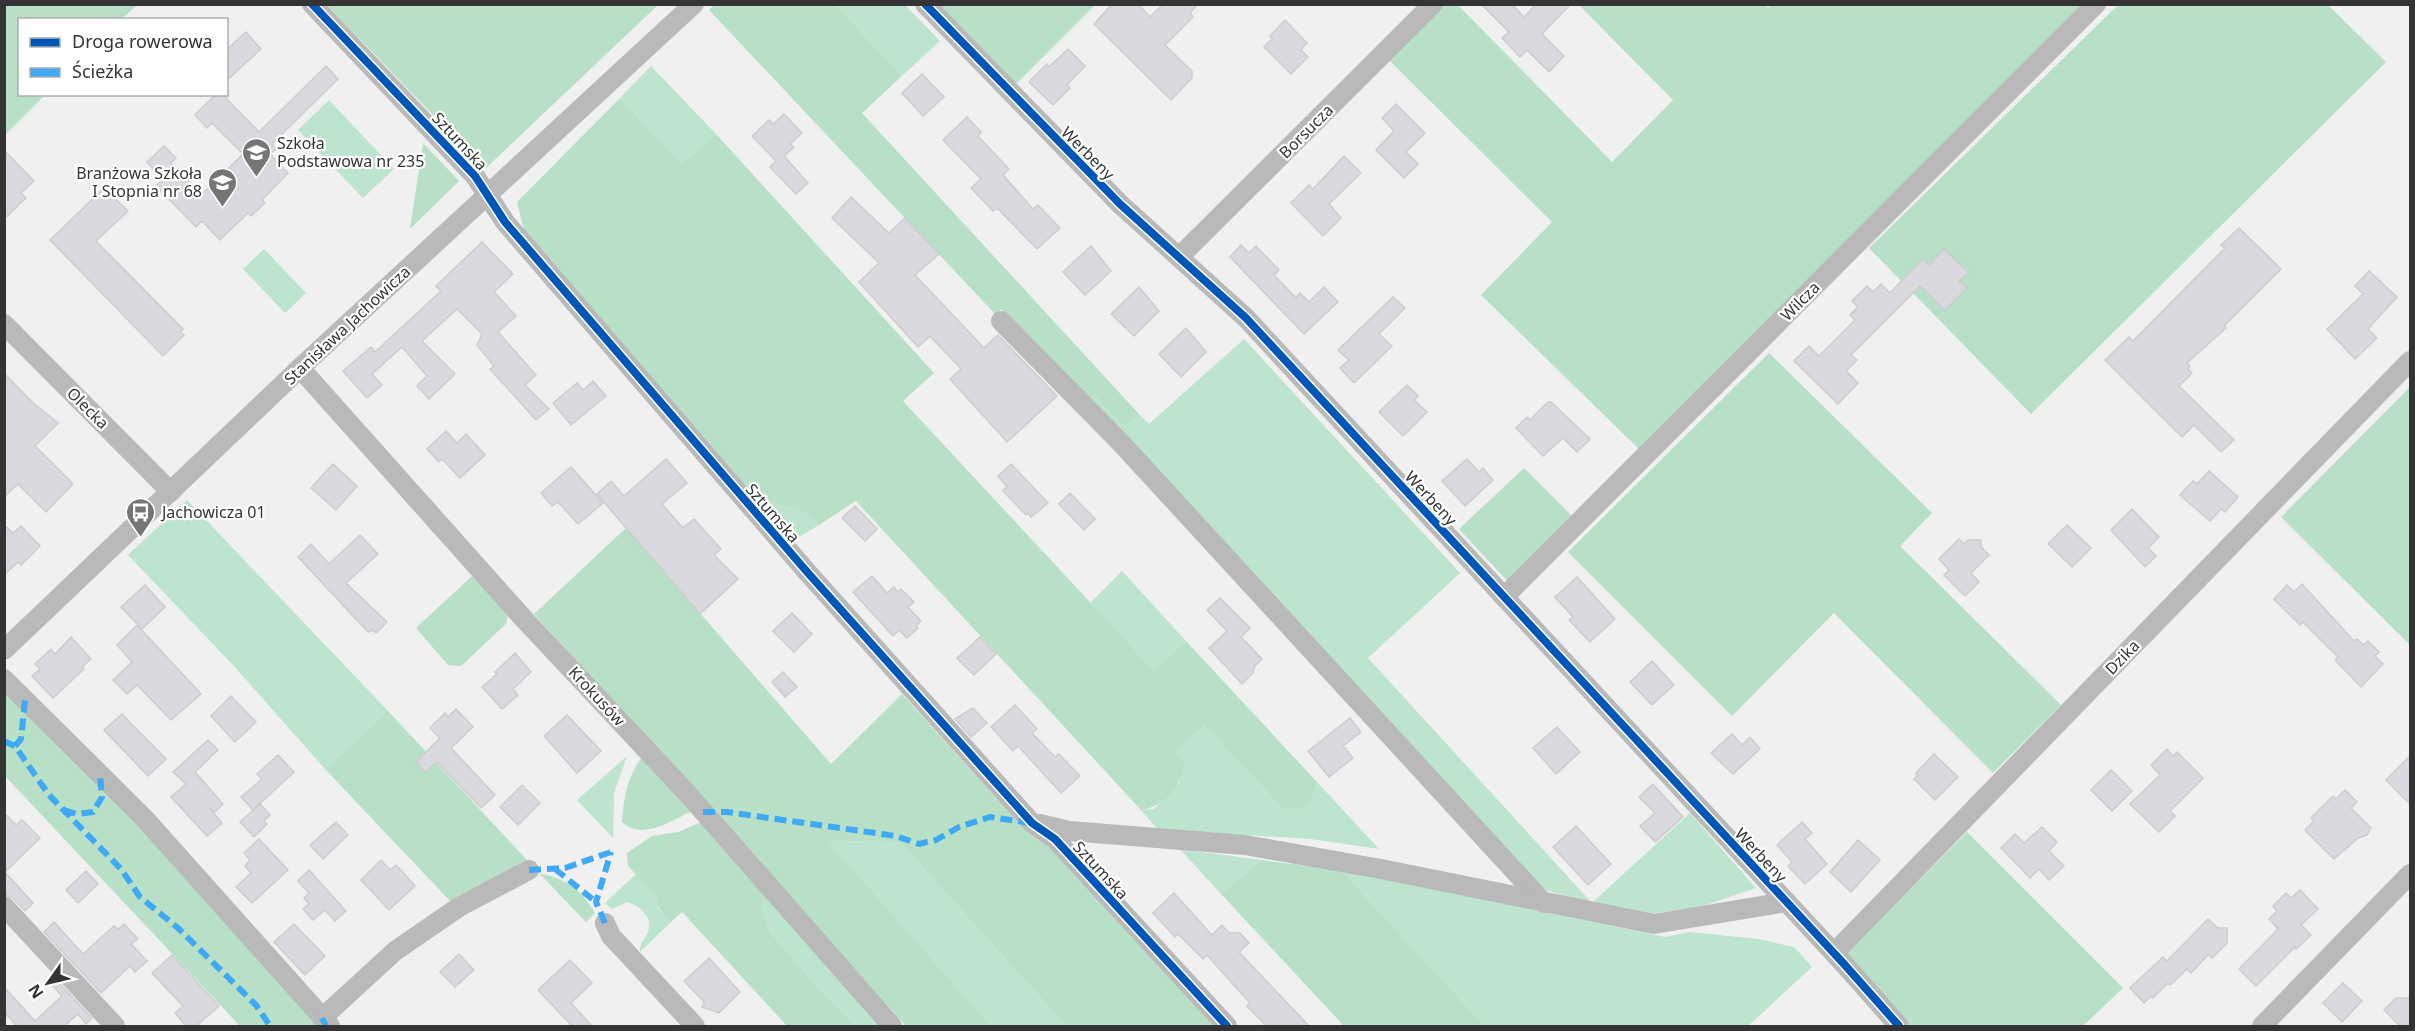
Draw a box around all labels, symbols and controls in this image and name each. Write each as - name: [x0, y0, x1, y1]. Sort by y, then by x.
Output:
- legend: [18, 18, 228, 96]
- text: Droga rowerowa: [72, 29, 213, 53]
- text: Ścieżka: [72, 59, 133, 83]
- street label: Borsucza: [1274, 99, 1338, 163]
- street label: Sztumska: [427, 107, 493, 175]
- street label: Werbeny: [1056, 121, 1120, 185]
- place label: Szkoła Podstawowa nr 235: [277, 132, 424, 172]
- school or university icon: Szkoła Podstawowa nr 235: [240, 136, 272, 178]
- place label: Branżowa Szkoła I Stopnia nr 68: [76, 162, 202, 202]
- school or university icon: Branżowa Szkoła I Stopnia nr 68: [207, 166, 239, 208]
- street label: Stanisława Jachowicza: [279, 261, 415, 389]
- street label: Wilcza: [1775, 276, 1825, 326]
- street label: Olecka: [62, 382, 114, 434]
- street label: Werbeny: [1400, 466, 1462, 531]
- street label: Sztumska: [741, 479, 805, 547]
- bus stop icon: Jachowicza 01: [125, 496, 157, 538]
- place label: Jachowicza 01: [160, 501, 266, 523]
- street label: Dzika: [2100, 635, 2144, 679]
- street label: Krokusów: [564, 661, 631, 731]
- street label: Werbeny: [1730, 823, 1792, 888]
- street label: Sztumska: [1068, 836, 1134, 904]
- north arrow: [18, 953, 78, 1013]
- text: N: [23, 980, 48, 1003]

